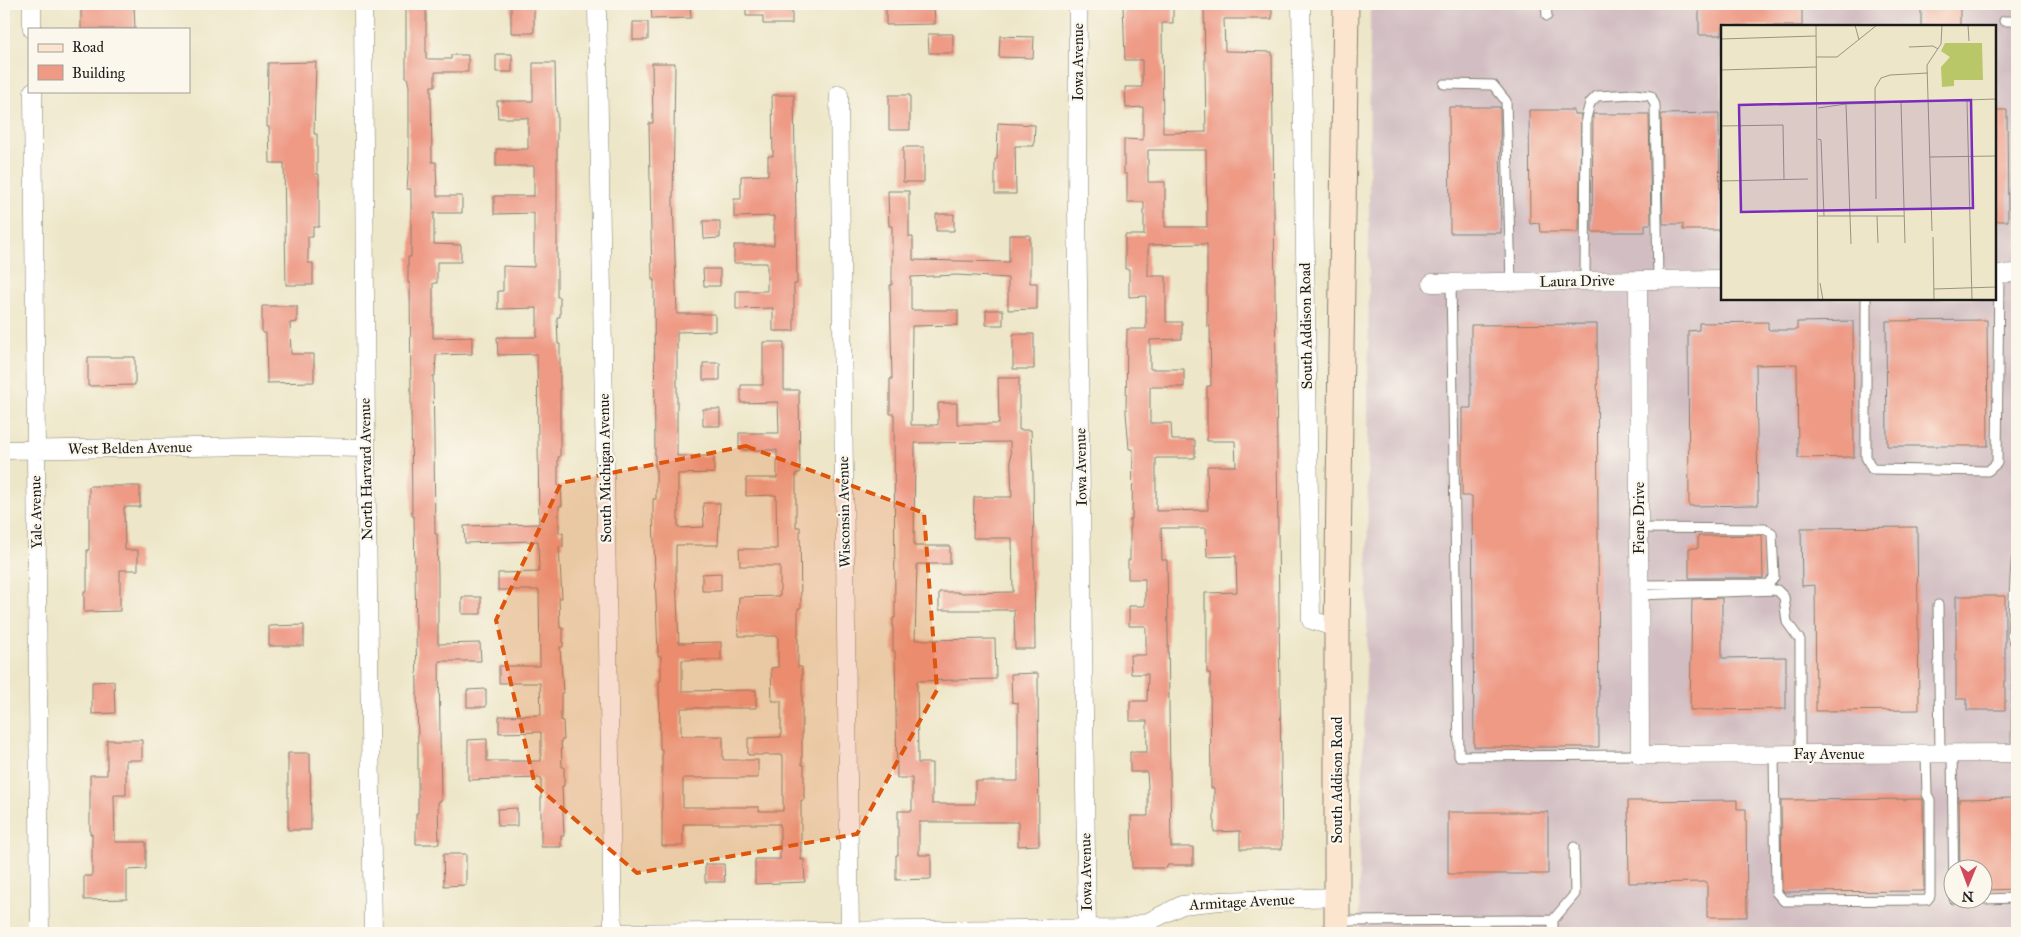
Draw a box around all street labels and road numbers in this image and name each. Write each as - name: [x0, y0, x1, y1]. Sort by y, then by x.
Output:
- street label: Iowa Avenue: [1069, 23, 1087, 101]
- street label: South Addison Road: [1296, 262, 1316, 390]
- street label: Laura Drive: [1539, 271, 1615, 291]
- street label: South Michigan Avenue: [595, 393, 615, 543]
- street label: North Harvard Avenue: [356, 398, 376, 540]
- street label: Iowa Avenue: [1071, 428, 1091, 506]
- street label: West Belden Avenue: [68, 438, 192, 458]
- street label: Wisconsin Avenue: [834, 456, 854, 568]
- street label: Yale Avenue: [26, 475, 46, 549]
- street label: Fiene Drive: [1630, 482, 1648, 554]
- street label: South Addison Road: [1328, 716, 1346, 843]
- street label: Fay Avenue: [1794, 745, 1864, 763]
- street label: Iowa Avenue: [1076, 833, 1096, 911]
- street label: Armitage Avenue: [1188, 890, 1295, 914]

